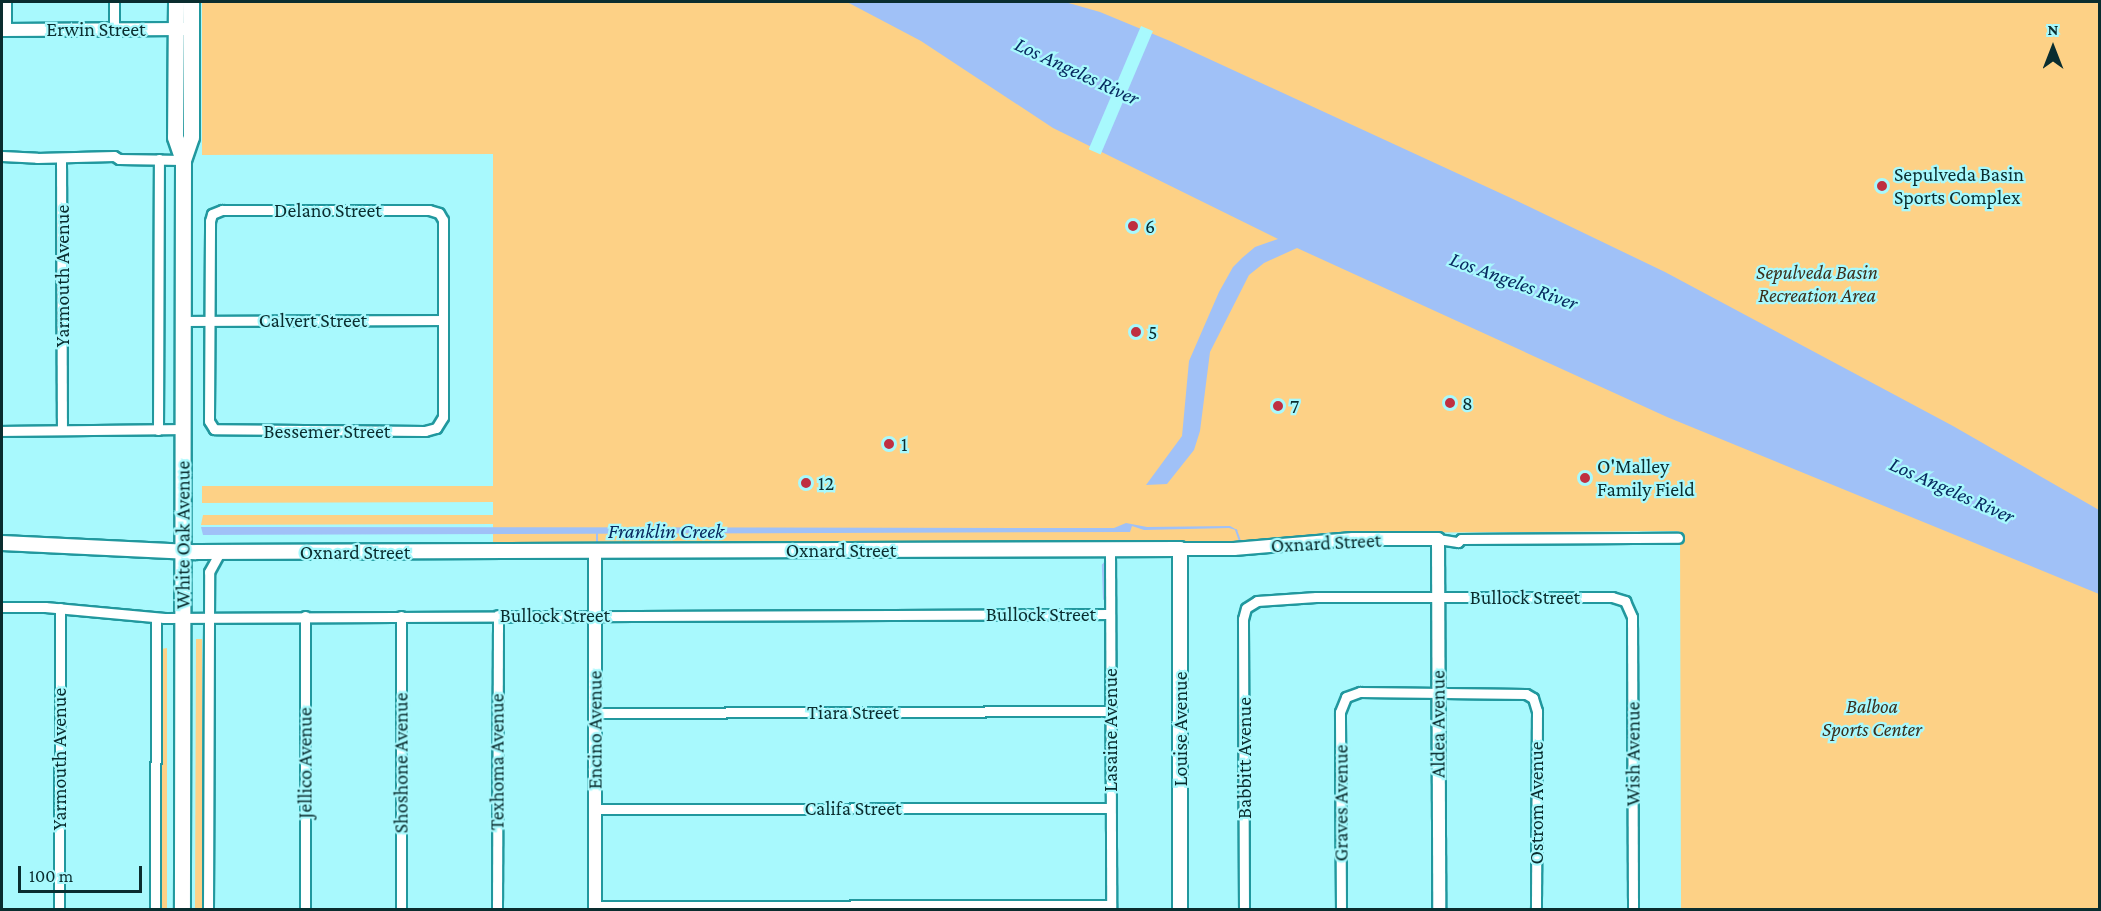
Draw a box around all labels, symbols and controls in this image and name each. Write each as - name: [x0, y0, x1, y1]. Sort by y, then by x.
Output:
- street label: Erwin Street: [46, 17, 146, 41]
- north arrow: [2023, 18, 2083, 78]
- text: N: [2048, 21, 2058, 38]
- water label: Los Angeles River: [1011, 31, 1143, 111]
- place label: Sepulveda Basin Sports Complex: [1894, 162, 2024, 209]
- marker: Sepulveda Basin Sports Complex: [1875, 179, 1889, 193]
- street label: Delano Street: [274, 198, 382, 222]
- street label: Yarmouth Avenue: [50, 205, 74, 347]
- place label: 6: [1145, 214, 1155, 238]
- marker: 6: [1126, 219, 1140, 233]
- water label: Los Angeles River: [1447, 246, 1581, 316]
- park label: Sepulveda Basin Recreation Area: [1756, 261, 1878, 308]
- street label: Calvert Street: [259, 308, 367, 332]
- place label: 5: [1148, 320, 1157, 344]
- marker: 5: [1129, 325, 1143, 339]
- place label: 8: [1462, 391, 1473, 415]
- place label: 7: [1290, 394, 1299, 418]
- marker: 8: [1443, 396, 1457, 410]
- marker: 7: [1271, 399, 1285, 413]
- street label: Bessemer Street: [264, 419, 390, 443]
- place label: 1: [901, 432, 908, 456]
- marker: 1: [882, 437, 896, 451]
- water label: Los Angeles River: [1886, 451, 2018, 529]
- place label: O'Malley Family Field: [1597, 454, 1695, 501]
- street label: White Oak Avenue: [171, 461, 195, 609]
- place label: 12: [818, 471, 834, 495]
- marker: O'Malley Family Field: [1578, 471, 1592, 485]
- marker: 12: [799, 476, 813, 490]
- water label: Franklin Creek: [608, 518, 724, 544]
- street label: Oxnard Street: [1270, 528, 1382, 558]
- street label: Oxnard Street: [786, 538, 896, 562]
- street label: Oxnard Street: [300, 540, 410, 564]
- street label: Bullock Street: [1470, 585, 1580, 609]
- street label: Bullock Street: [986, 602, 1096, 626]
- street label: Bullock Street: [500, 603, 610, 627]
- street label: Lasaine Avenue: [1098, 668, 1122, 792]
- street label: Aldea Avenue: [1426, 670, 1450, 778]
- street label: Encino Avenue: [583, 671, 607, 789]
- street label: Louise Avenue: [1168, 671, 1192, 787]
- street label: Yarmouth Avenue: [47, 688, 71, 830]
- street label: Shoshone Avenue: [389, 693, 413, 833]
- street label: Texhoma Avenue: [485, 694, 509, 830]
- park label: Balboa Sports Center: [1822, 694, 1922, 741]
- street label: Babbitt Avenue: [1232, 697, 1256, 819]
- street label: Tiara Street: [807, 700, 899, 724]
- street label: Wish Avenue: [1621, 702, 1645, 806]
- street label: Jellico Avenue: [293, 707, 317, 819]
- street label: Ostrom Avenue: [1524, 741, 1548, 865]
- street label: Graves Avenue: [1329, 745, 1353, 861]
- street label: Califa Street: [804, 796, 902, 820]
- scale bar: [21, 854, 146, 892]
- text: 100 m: [29, 866, 73, 886]

